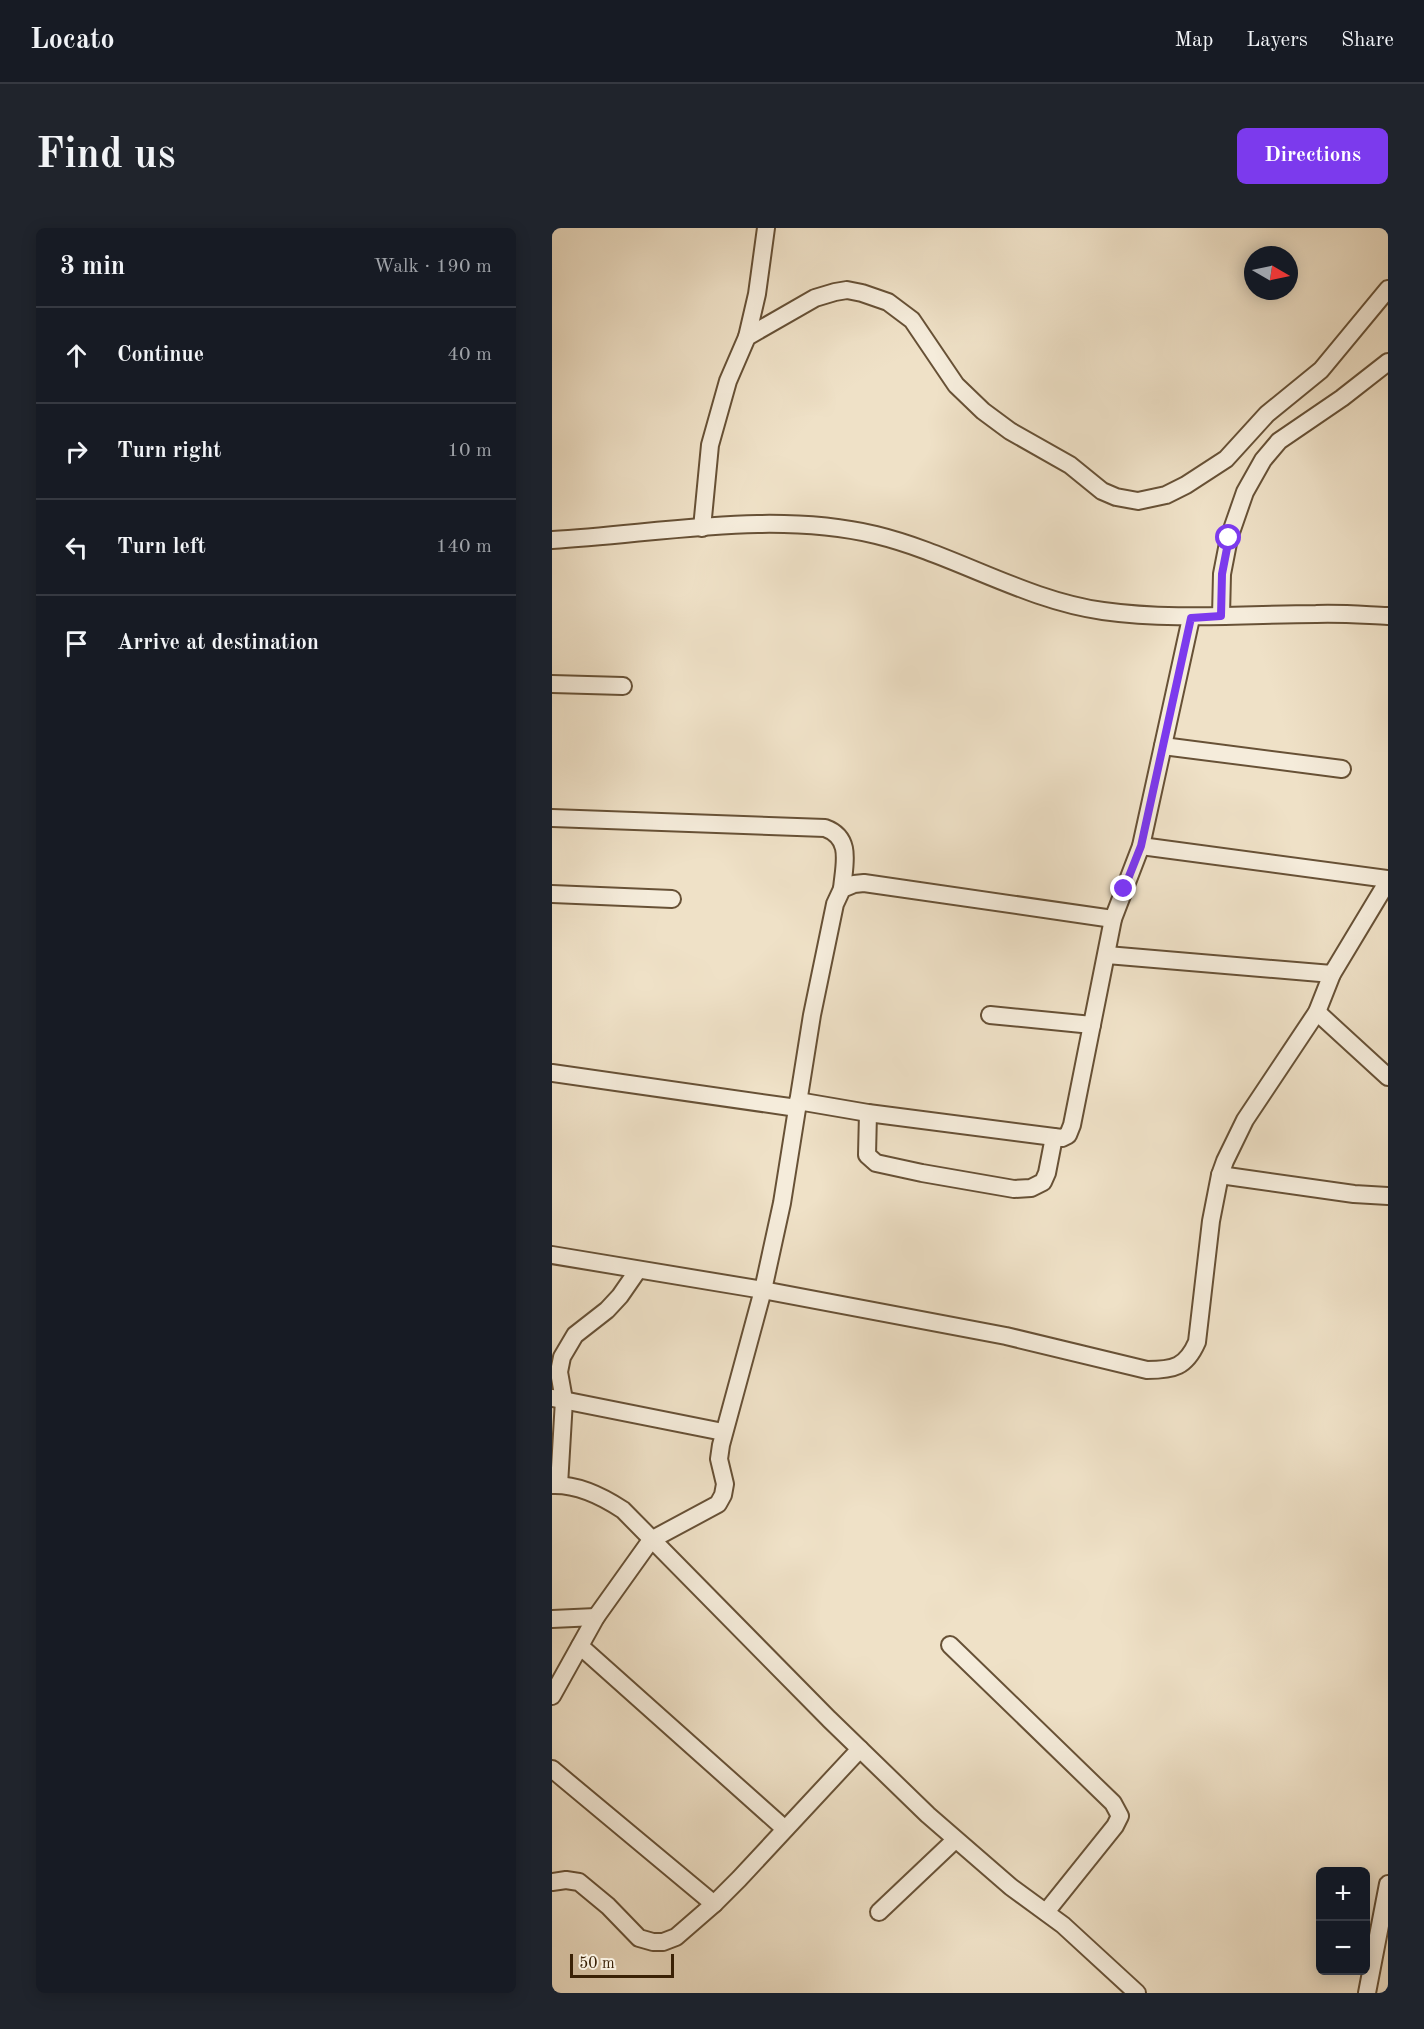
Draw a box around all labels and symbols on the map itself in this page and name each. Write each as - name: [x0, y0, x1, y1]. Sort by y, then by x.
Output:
- north arrow: [1244, 246, 1298, 300]
- route start: [1215, 524, 1241, 550]
- route end: [1110, 875, 1136, 901]
- scale bar: [570, 1951, 674, 1978]

